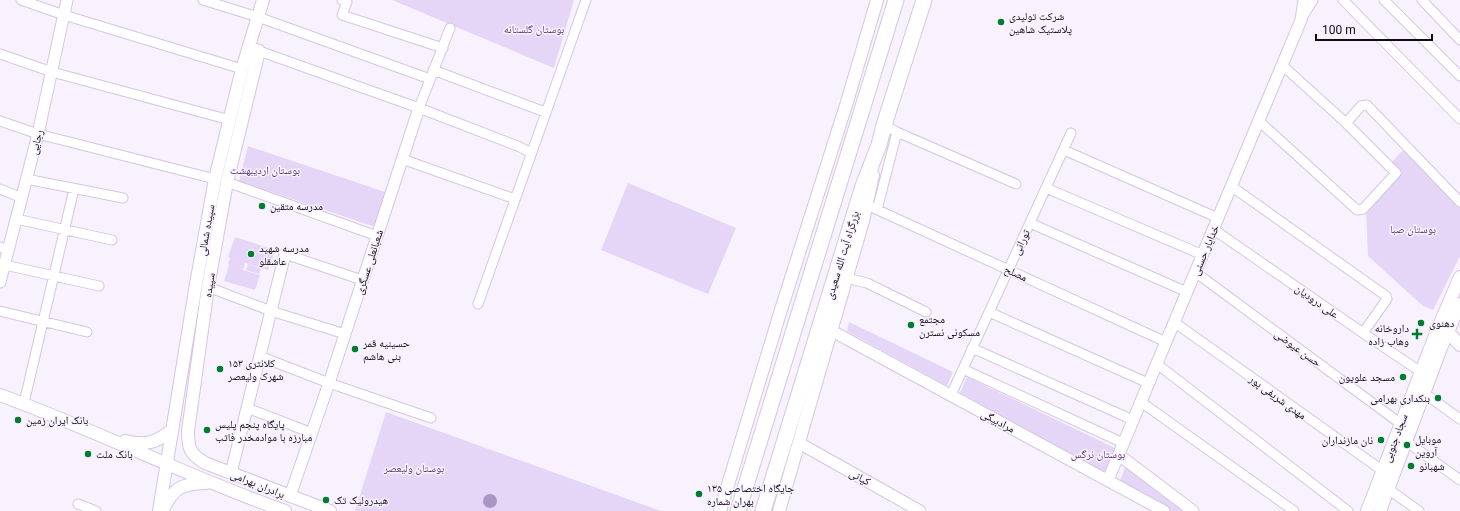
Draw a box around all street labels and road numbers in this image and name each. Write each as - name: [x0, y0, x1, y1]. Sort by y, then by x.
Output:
- street label: رجایی: [27, 128, 46, 156]
- street label: سپیده شمالی: [196, 203, 217, 257]
- street label: بزرگراه آیت الله سعیدی: [823, 209, 862, 301]
- street label: خدایار حسنی: [1189, 223, 1222, 277]
- street label: تورانی: [1010, 227, 1033, 257]
- street label: شعبانعلی عسگری: [353, 228, 386, 296]
- street label: مصلح: [1002, 263, 1029, 284]
- street label: سپیده: [201, 272, 218, 298]
- street label: علی درودیان: [1292, 282, 1341, 321]
- street label: حسن عیوضی: [1272, 327, 1324, 370]
- street label: مهدی شریفی پور: [1246, 372, 1309, 422]
- street label: مرادبیگی: [979, 407, 1017, 436]
- street label: سجاد جنوبی: [1380, 412, 1411, 464]
- street label: کیانی: [847, 466, 873, 489]
- street label: برادران بهرامی: [229, 468, 287, 501]

